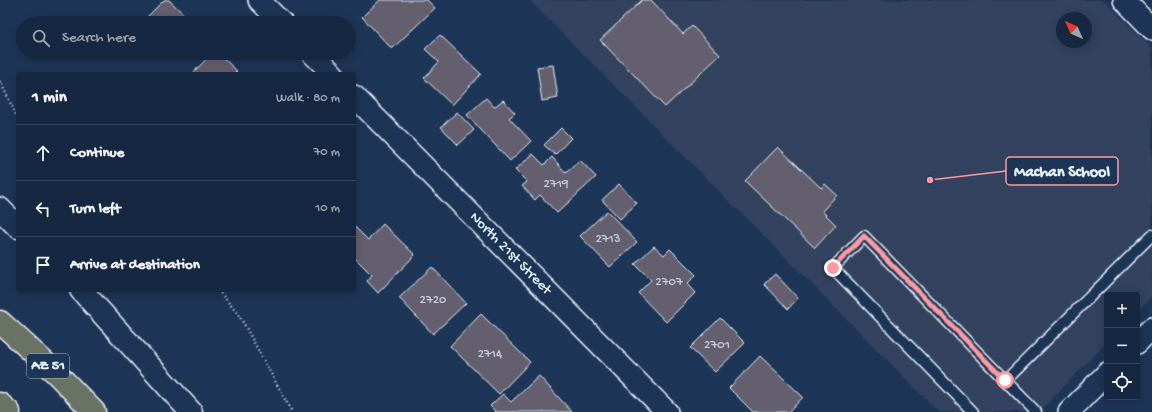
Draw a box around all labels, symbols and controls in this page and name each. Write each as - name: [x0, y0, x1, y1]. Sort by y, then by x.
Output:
- north arrow: [1056, 12, 1092, 48]
- search box: [16, 16, 356, 60]
- icon: search: [30, 27, 52, 49]
- text: Search here: [62, 29, 136, 47]
- text: 1 min: [32, 88, 67, 108]
- text: Walk · 80 m: [276, 91, 340, 106]
- icon: ahead: [32, 142, 54, 164]
- text: Continue: [70, 144, 124, 162]
- text: 70 m: [314, 145, 340, 160]
- callout: Machan School: [1006, 157, 1118, 185]
- text: Machan School: [1014, 164, 1110, 183]
- house number: 2719: [544, 177, 569, 192]
- icon: left: [32, 198, 54, 220]
- text: Turn left: [70, 200, 121, 218]
- text: 10 m: [315, 201, 340, 216]
- street label: North 21st Street: [465, 209, 556, 300]
- house number: 2713: [595, 232, 621, 247]
- icon: arrive: [32, 254, 54, 276]
- text: Arrive at destination: [70, 256, 200, 274]
- route end: [824, 259, 842, 277]
- house number: 2707: [655, 275, 684, 290]
- map controls: [1104, 292, 1140, 400]
- button: +: [1104, 292, 1140, 328]
- house number: 2720: [420, 293, 447, 308]
- button: −: [1104, 328, 1140, 364]
- house number: 2701: [704, 338, 730, 353]
- house number: 2714: [478, 347, 502, 362]
- road number: AZ 51: [27, 354, 69, 378]
- button: locate: [1104, 364, 1140, 400]
- route start: [996, 371, 1014, 389]

